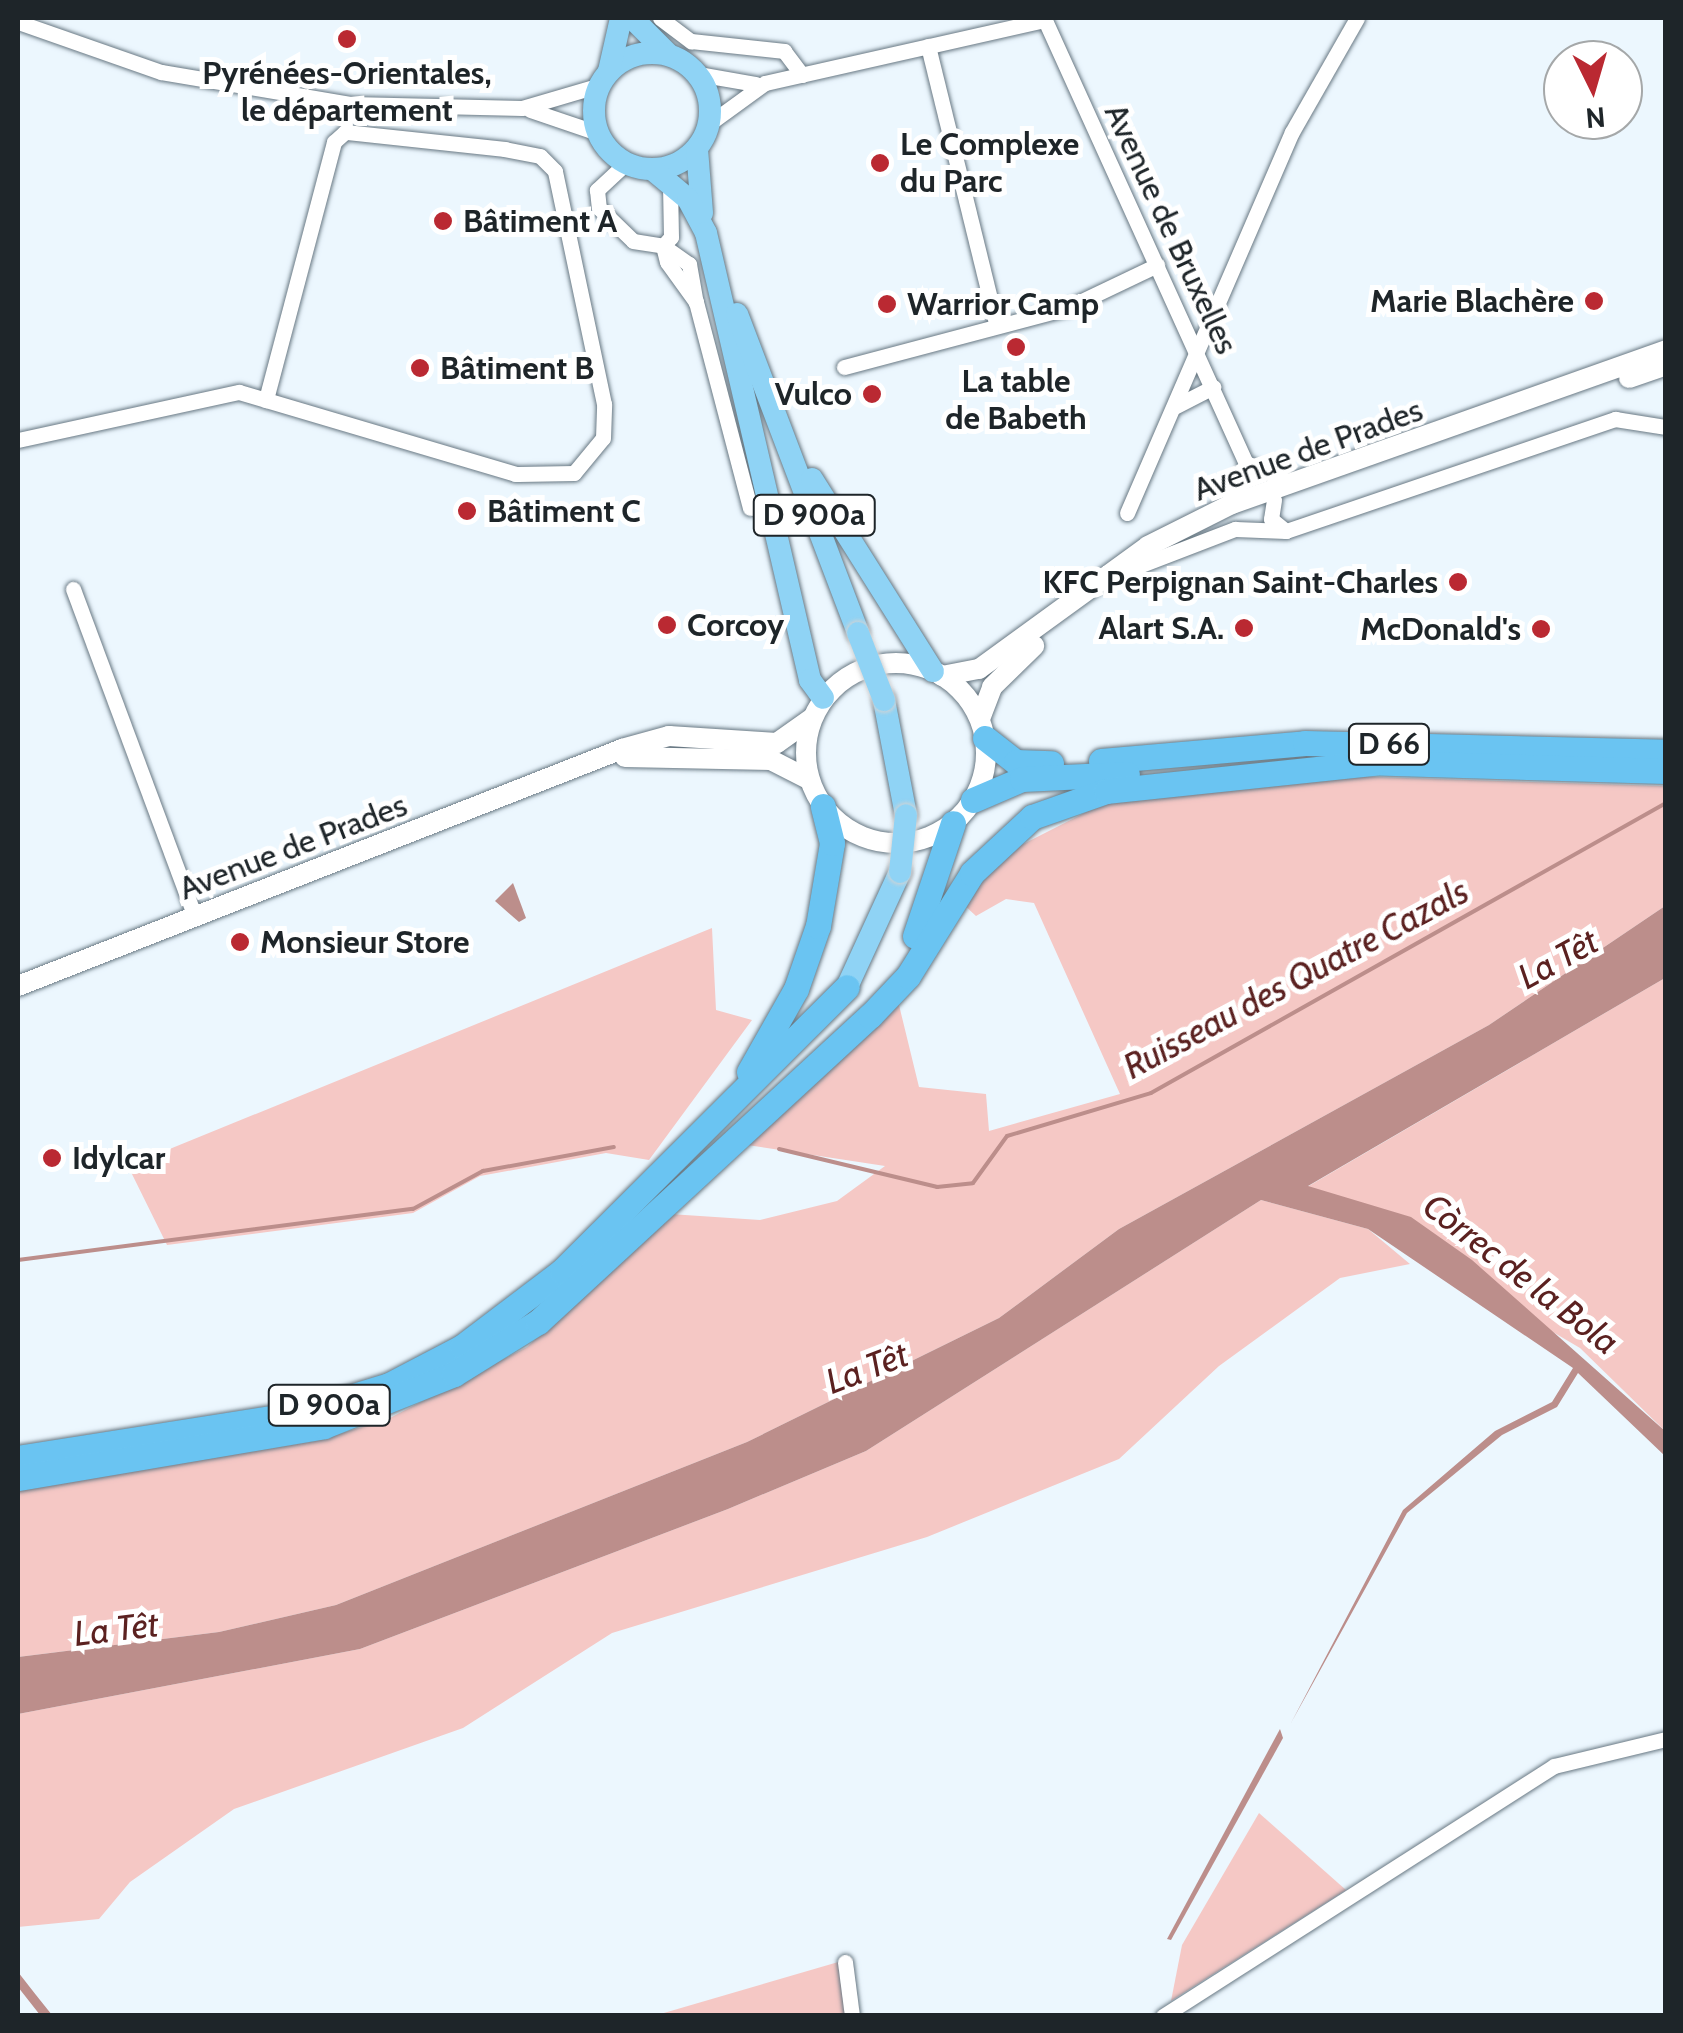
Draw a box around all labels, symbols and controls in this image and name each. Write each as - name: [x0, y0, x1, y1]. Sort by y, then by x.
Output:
- marker: Pyrénées-Orientales, le département: [336, 28, 358, 50]
- north arrow: [1543, 40, 1643, 140]
- place label: Pyrénées-Orientales, le département: [202, 55, 492, 130]
- street label: Avenue de Bruxelles: [1096, 98, 1246, 360]
- text: N: [1584, 100, 1607, 136]
- place label: Le Complexe du Parc: [900, 126, 1079, 201]
- marker: Le Complexe du Parc: [869, 152, 891, 174]
- place label: Bâtiment A: [463, 202, 617, 240]
- marker: Bâtiment A: [432, 210, 454, 232]
- place label: Marie Blachère: [1370, 282, 1574, 320]
- place label: Warrior Camp: [907, 285, 1099, 323]
- marker: Marie Blachère: [1583, 290, 1605, 312]
- marker: Warrior Camp: [876, 293, 898, 315]
- marker: La table de Babeth: [1005, 336, 1027, 358]
- place label: Bâtiment B: [440, 349, 594, 387]
- marker: Bâtiment B: [409, 357, 431, 379]
- place label: La table de Babeth: [945, 363, 1087, 438]
- place label: Vulco: [775, 375, 852, 413]
- marker: Vulco: [861, 383, 883, 405]
- street label: Avenue de Prades: [1188, 391, 1428, 509]
- road number: D 900a: [752, 490, 876, 540]
- place label: Bâtiment C: [487, 492, 641, 530]
- marker: Bâtiment C: [456, 500, 478, 522]
- place label: KFC Perpignan Saint-Charles: [1042, 563, 1438, 601]
- marker: KFC Perpignan Saint-Charles: [1447, 571, 1469, 593]
- place label: Corcoy: [687, 606, 784, 644]
- place label: Alart S.A.: [1098, 609, 1224, 647]
- place label: McDonald's: [1360, 610, 1521, 648]
- marker: Corcoy: [656, 614, 678, 636]
- marker: Alart S.A.: [1233, 617, 1255, 639]
- marker: McDonald's: [1530, 618, 1552, 640]
- road number: D 66: [1346, 719, 1432, 769]
- street label: Avenue de Prades: [174, 786, 412, 908]
- water label: Ruisseau des Quatre Cazals: [1116, 870, 1476, 1088]
- water label: La Têt: [1511, 920, 1605, 998]
- place label: Monsieur Store: [260, 923, 469, 961]
- marker: Monsieur Store: [229, 931, 251, 953]
- place label: Idylcar: [72, 1139, 165, 1177]
- marker: Idylcar: [41, 1147, 63, 1169]
- water label: Còrrec de la Bola: [1415, 1185, 1627, 1363]
- water label: La Têt: [820, 1333, 914, 1403]
- road number: D 900a: [266, 1380, 392, 1430]
- water label: La Têt: [71, 1603, 161, 1655]

